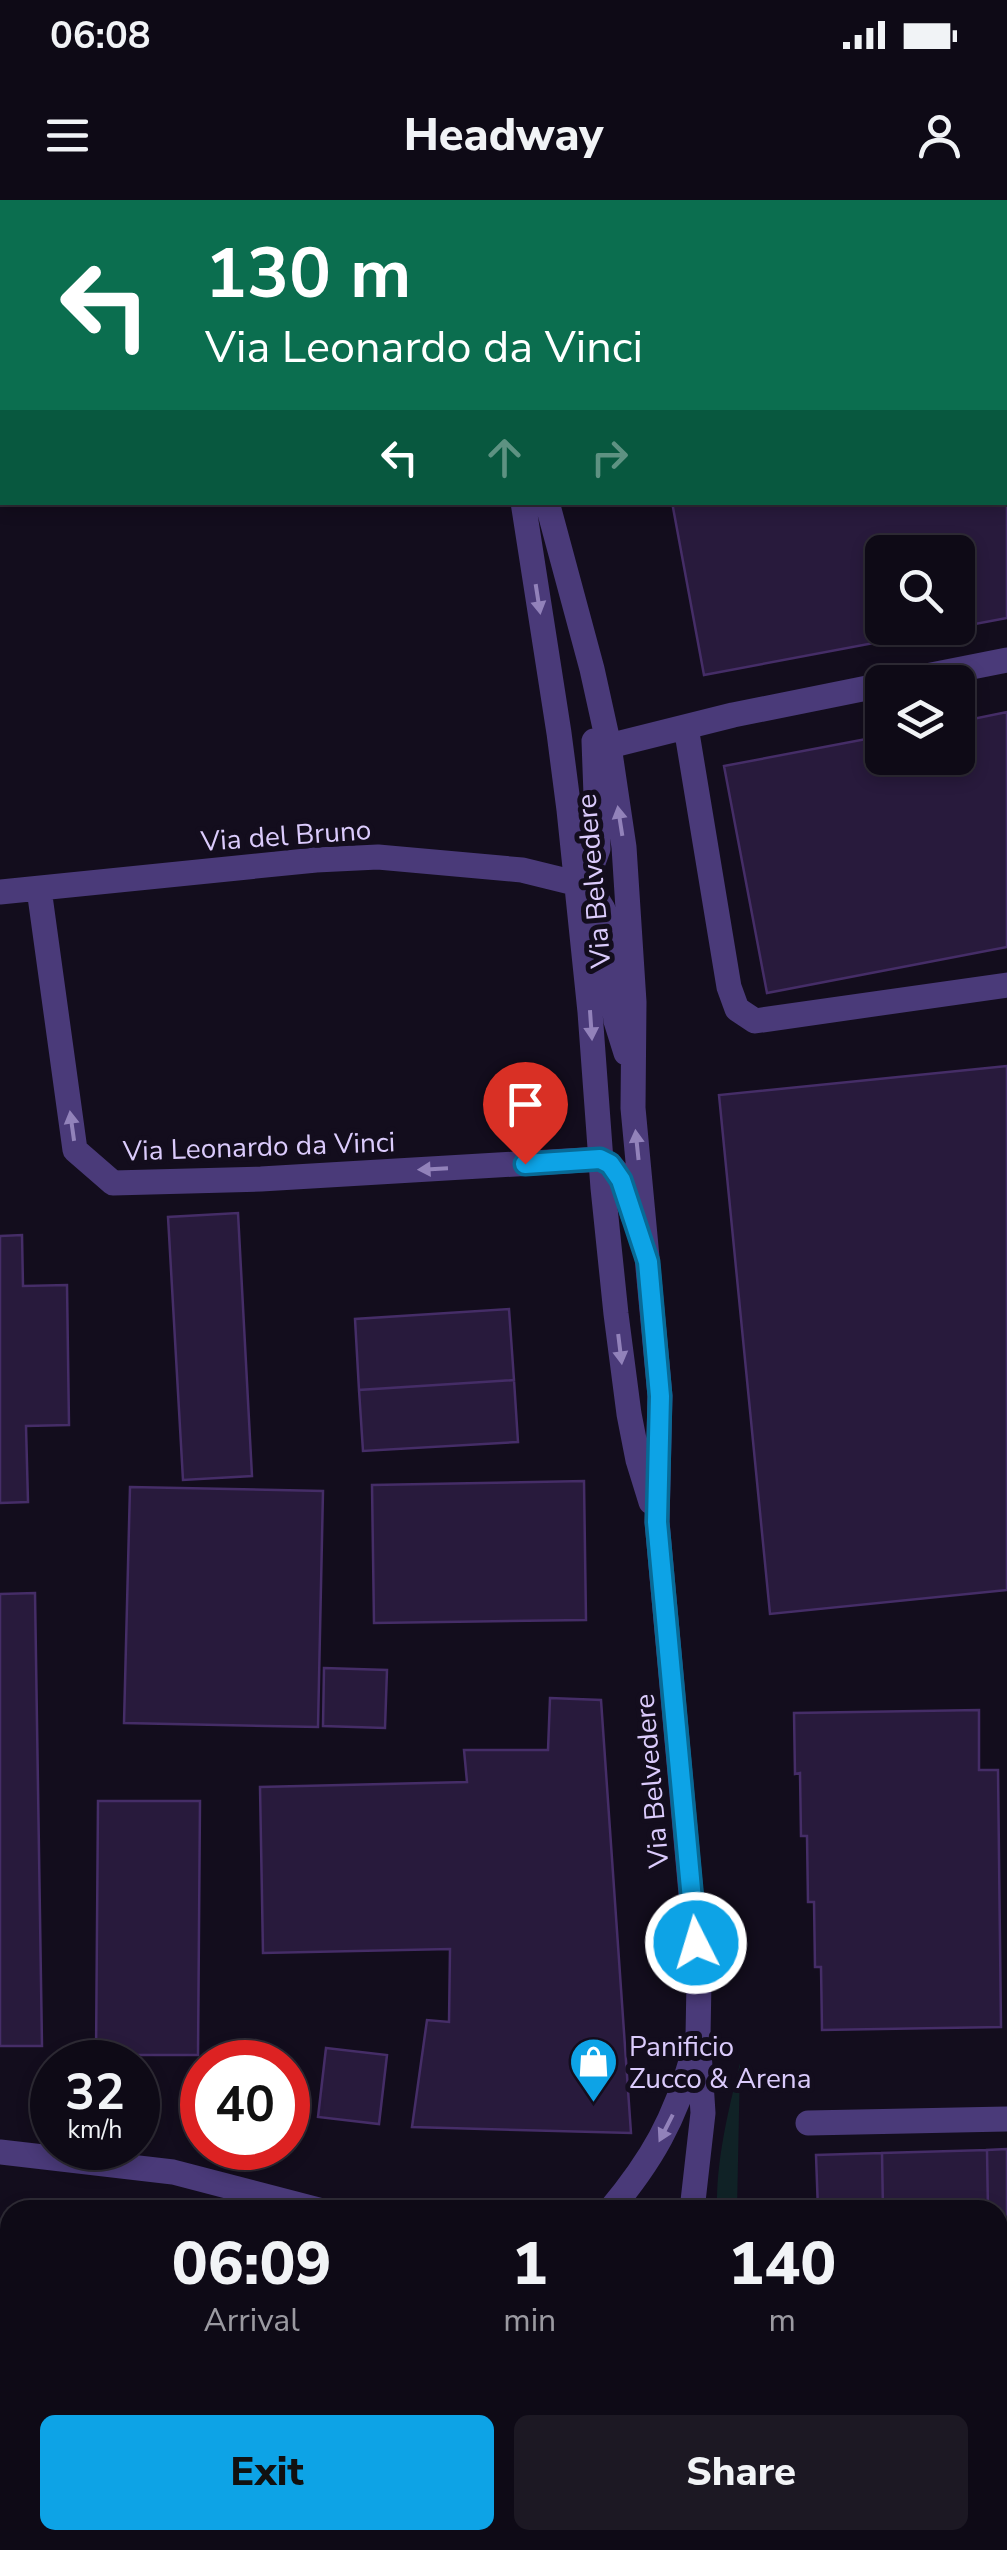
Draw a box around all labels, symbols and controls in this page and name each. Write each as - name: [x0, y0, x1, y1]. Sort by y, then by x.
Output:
- text: 06:08: [50, 10, 151, 61]
- text: Headway: [404, 105, 603, 166]
- icon: menu: [40, 108, 95, 163]
- icon: person: [912, 108, 967, 163]
- text: 130 m: [205, 226, 411, 322]
- icon: left: [40, 240, 170, 370]
- text: Via Leonardo da Vinci: [205, 317, 643, 378]
- icon: left: [372, 430, 427, 485]
- icon: ahead: [477, 430, 532, 485]
- icon: right: [582, 430, 637, 485]
- map controls: [865, 535, 975, 775]
- button: search: [865, 535, 975, 645]
- one-way arrow: [531, 584, 546, 615]
- button: layers: [865, 665, 975, 775]
- street label: Via Belvedere: [567, 792, 621, 971]
- one-way arrow: [612, 805, 628, 836]
- street label: Via del Bruno: [199, 811, 373, 861]
- one-way arrow: [583, 1010, 599, 1042]
- pin: [483, 1062, 568, 1165]
- icon: arrive: [498, 1077, 553, 1132]
- one-way arrow: [63, 1110, 79, 1142]
- street label: Via Leonardo da Vinci: [121, 1123, 396, 1171]
- one-way arrow: [628, 1129, 644, 1161]
- one-way arrow: [417, 1161, 449, 1177]
- one-way arrow: [613, 1334, 629, 1365]
- street label: Via Belvedere: [625, 1692, 679, 1871]
- position arrow: [644, 1891, 748, 1995]
- place label: Panificio Zucco & Arena: [629, 2028, 812, 2098]
- shop icon: Panificio Zucco & Arena: [568, 2036, 620, 2104]
- speed limit sign: 40: [180, 2040, 310, 2170]
- text: 32: [65, 2058, 125, 2127]
- text: km/h: [67, 2113, 123, 2147]
- one-way arrow: [658, 2114, 675, 2143]
- text: 06:09: [172, 2223, 331, 2305]
- text: 1: [512, 2223, 548, 2305]
- text: 140: [728, 2223, 836, 2305]
- text: Arrival: [204, 2299, 300, 2342]
- text: min: [503, 2299, 556, 2342]
- text: m: [768, 2299, 796, 2342]
- button: Exit: [40, 2415, 494, 2530]
- button: Share: [514, 2415, 968, 2530]

